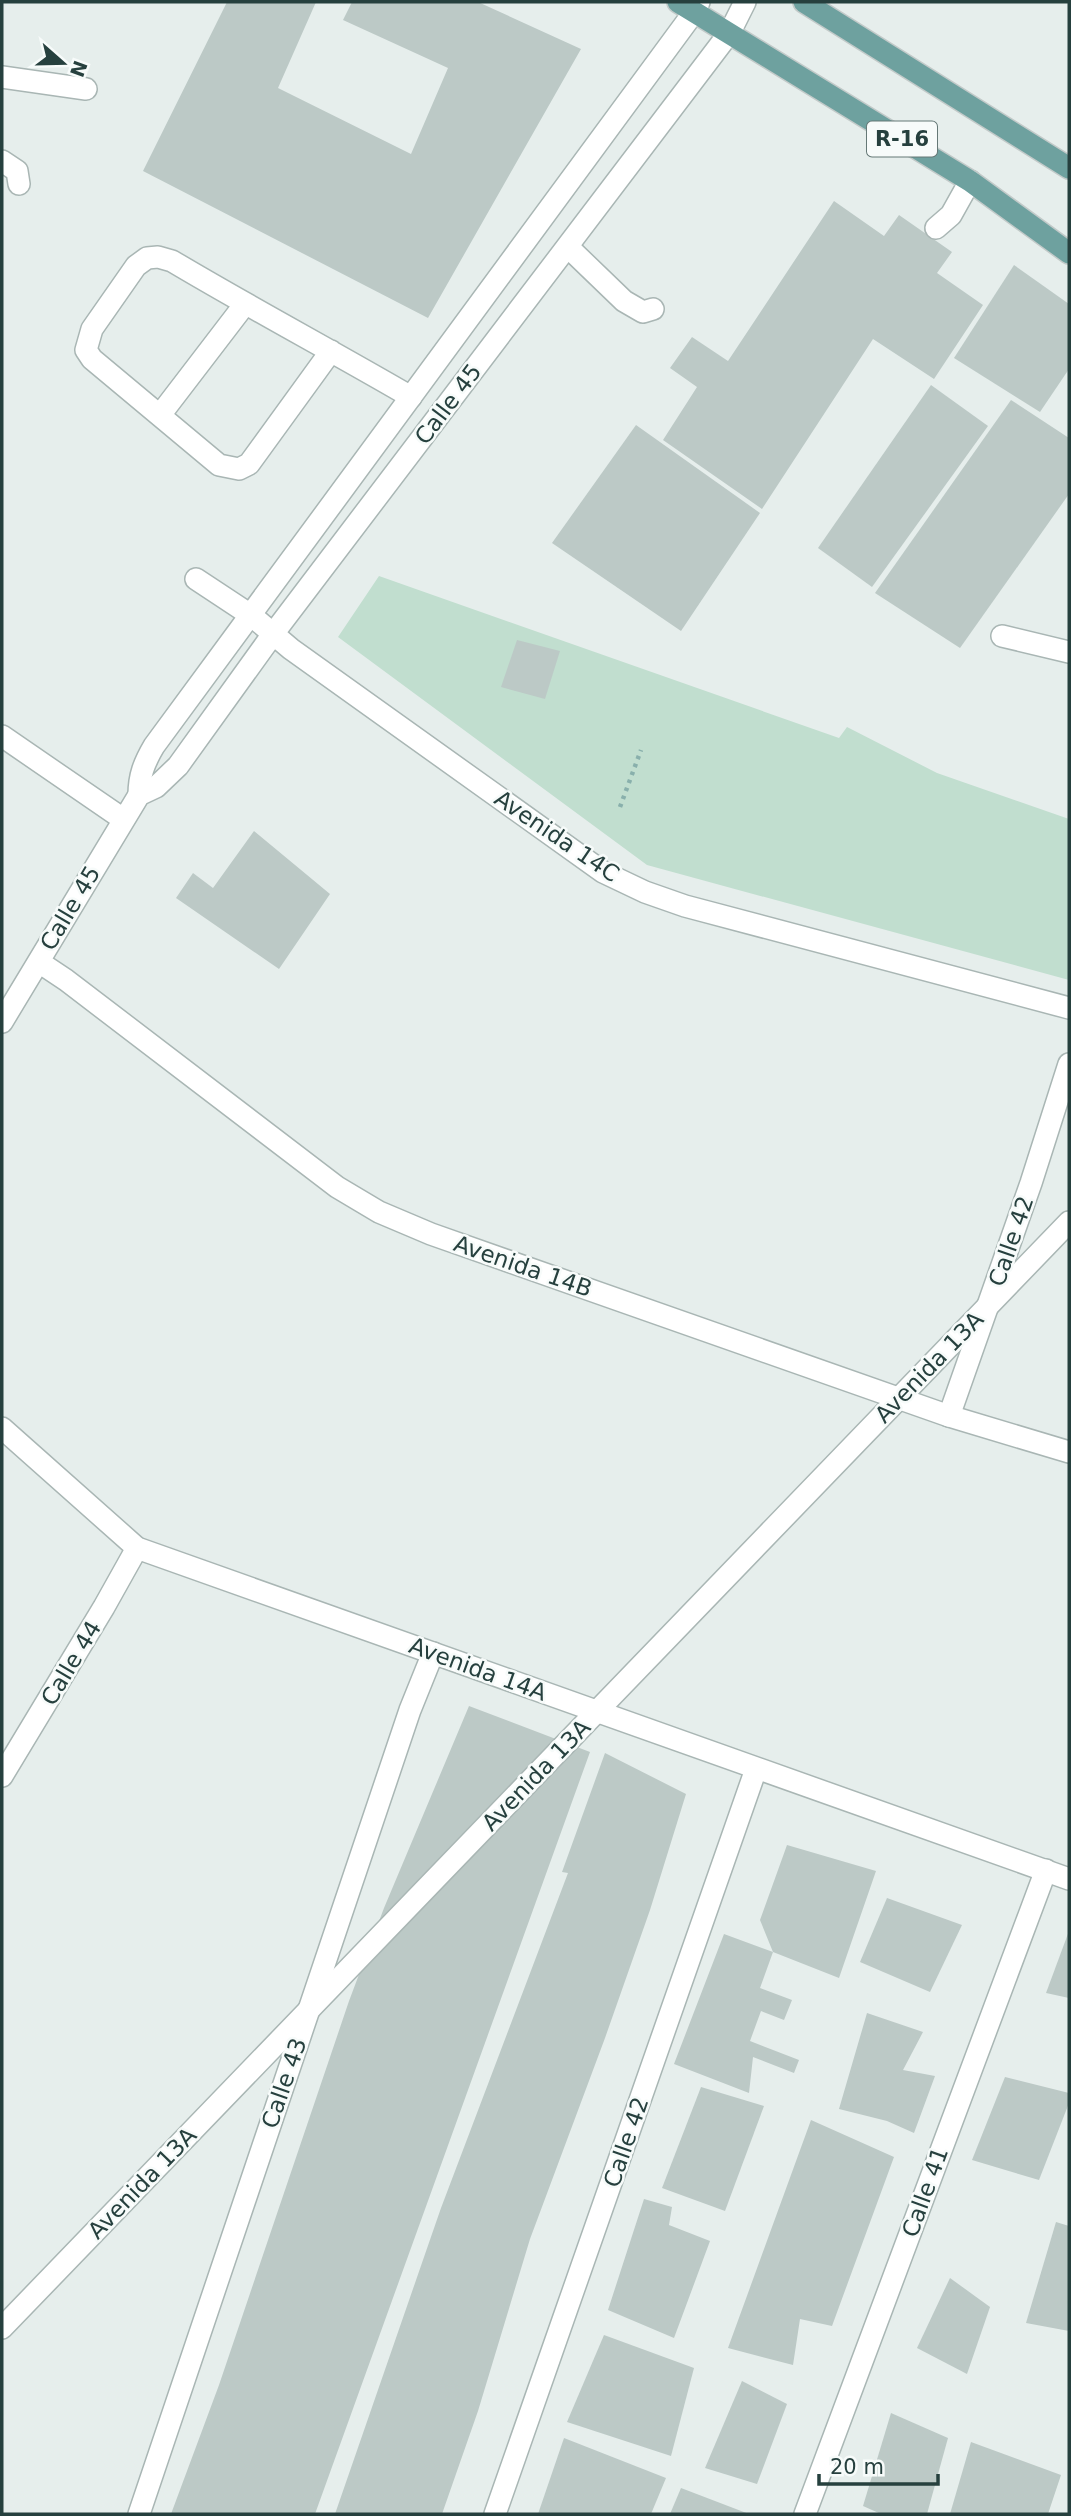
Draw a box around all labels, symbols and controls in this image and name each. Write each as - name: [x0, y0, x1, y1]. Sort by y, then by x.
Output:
- north arrow: [28, 28, 98, 98]
- text: N: [66, 58, 92, 80]
- road number: R-16: [867, 122, 937, 156]
- street label: Calle 45: [409, 359, 487, 449]
- street label: Avenida 14C: [490, 785, 624, 887]
- street label: Calle 45: [35, 861, 105, 955]
- street label: Calle 42: [983, 1192, 1039, 1290]
- street label: Avenida 14B: [451, 1230, 595, 1302]
- street label: Avenida 13A: [870, 1306, 989, 1428]
- street label: Calle 44: [36, 1616, 106, 1710]
- street label: Avenida 14A: [406, 1632, 550, 1706]
- street label: Avenida 13A: [477, 1714, 596, 1836]
- street label: Calle 43: [256, 2034, 312, 2132]
- street label: Calle 42: [598, 2093, 654, 2191]
- street label: Avenida 13A: [83, 2122, 202, 2244]
- street label: Calle 41: [897, 2144, 953, 2240]
- scale bar: [819, 2442, 938, 2486]
- text: 20 m: [830, 2455, 884, 2479]

